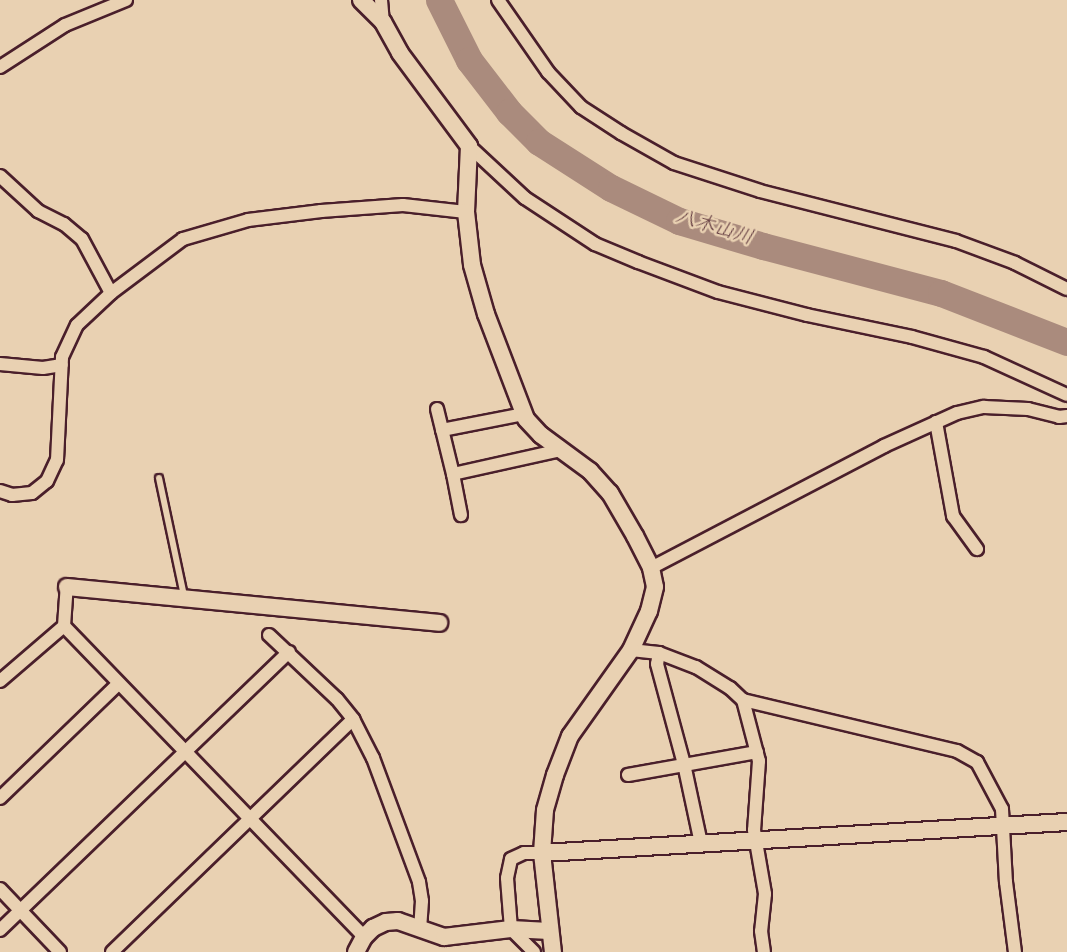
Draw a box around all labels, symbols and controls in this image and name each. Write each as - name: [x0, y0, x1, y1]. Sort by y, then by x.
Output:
- water label: 八木山川: [672, 206, 756, 252]

